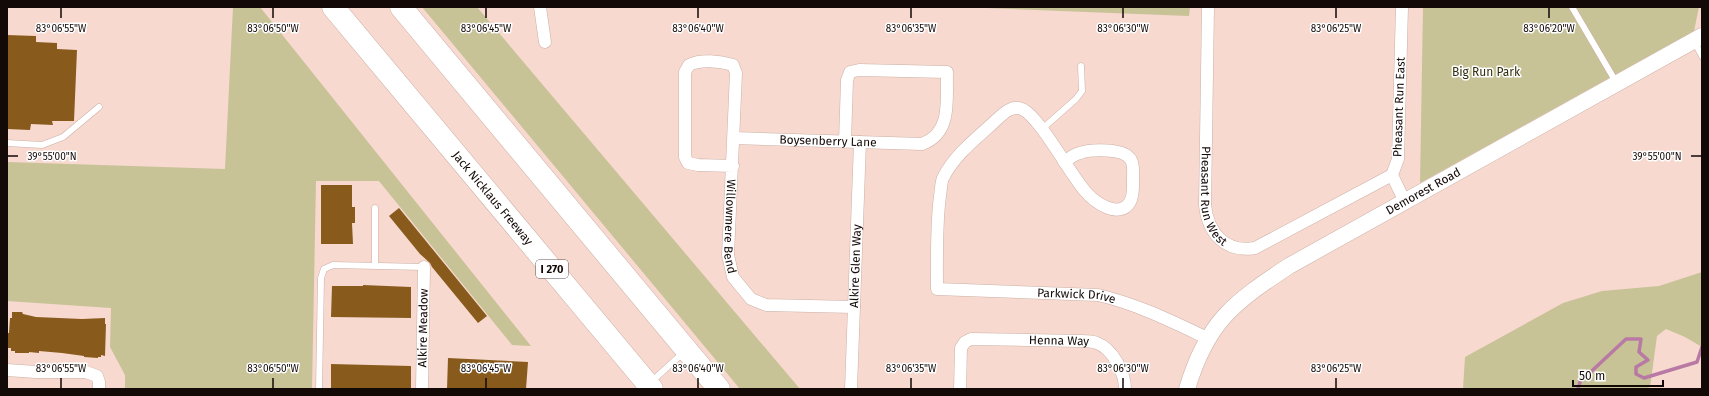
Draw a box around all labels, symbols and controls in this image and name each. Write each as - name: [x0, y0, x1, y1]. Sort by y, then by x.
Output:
- text: 83°06'55"W: [36, 23, 87, 35]
- text: 83°06'50"W: [247, 23, 299, 35]
- text: 83°06'45"W: [461, 23, 512, 35]
- text: 83°06'40"W: [672, 23, 724, 35]
- text: 83°06'35"W: [886, 23, 937, 35]
- text: 83°06'30"W: [1097, 23, 1149, 35]
- text: 83°06'25"W: [1311, 23, 1362, 35]
- text: 83°06'20"W: [1523, 23, 1575, 35]
- street label: Pheasant Run East: [1390, 56, 1408, 157]
- park label: Big Run Park: [1452, 65, 1521, 79]
- street label: Boysenberry Lane: [779, 132, 877, 150]
- street label: Pheasant Run West: [1198, 146, 1230, 249]
- street label: Jack Nicklaus Freeway: [449, 148, 536, 248]
- text: 39°55'00"N: [28, 151, 77, 163]
- text: 39°55'00"N: [1633, 151, 1682, 163]
- street label: Demorest Road: [1383, 165, 1463, 218]
- street label: Willowmere Bend: [721, 179, 739, 275]
- street label: Alkire Glen Way: [847, 224, 864, 308]
- road number: I 270: [536, 260, 568, 278]
- street label: Parkwick Drive: [1037, 286, 1117, 306]
- street label: Alkire Meadow: [415, 288, 431, 368]
- street label: Henna Way: [1029, 333, 1090, 348]
- scale bar: [1573, 362, 1663, 388]
- text: 83°06'55"W: [36, 363, 87, 375]
- text: 83°06'50"W: [247, 363, 299, 375]
- text: 83°06'45"W: [461, 363, 512, 375]
- text: 83°06'40"W: [672, 363, 724, 375]
- text: 83°06'35"W: [886, 363, 937, 375]
- text: 83°06'30"W: [1097, 363, 1149, 375]
- text: 83°06'25"W: [1311, 363, 1362, 375]
- text: 50 m: [1579, 369, 1605, 383]

